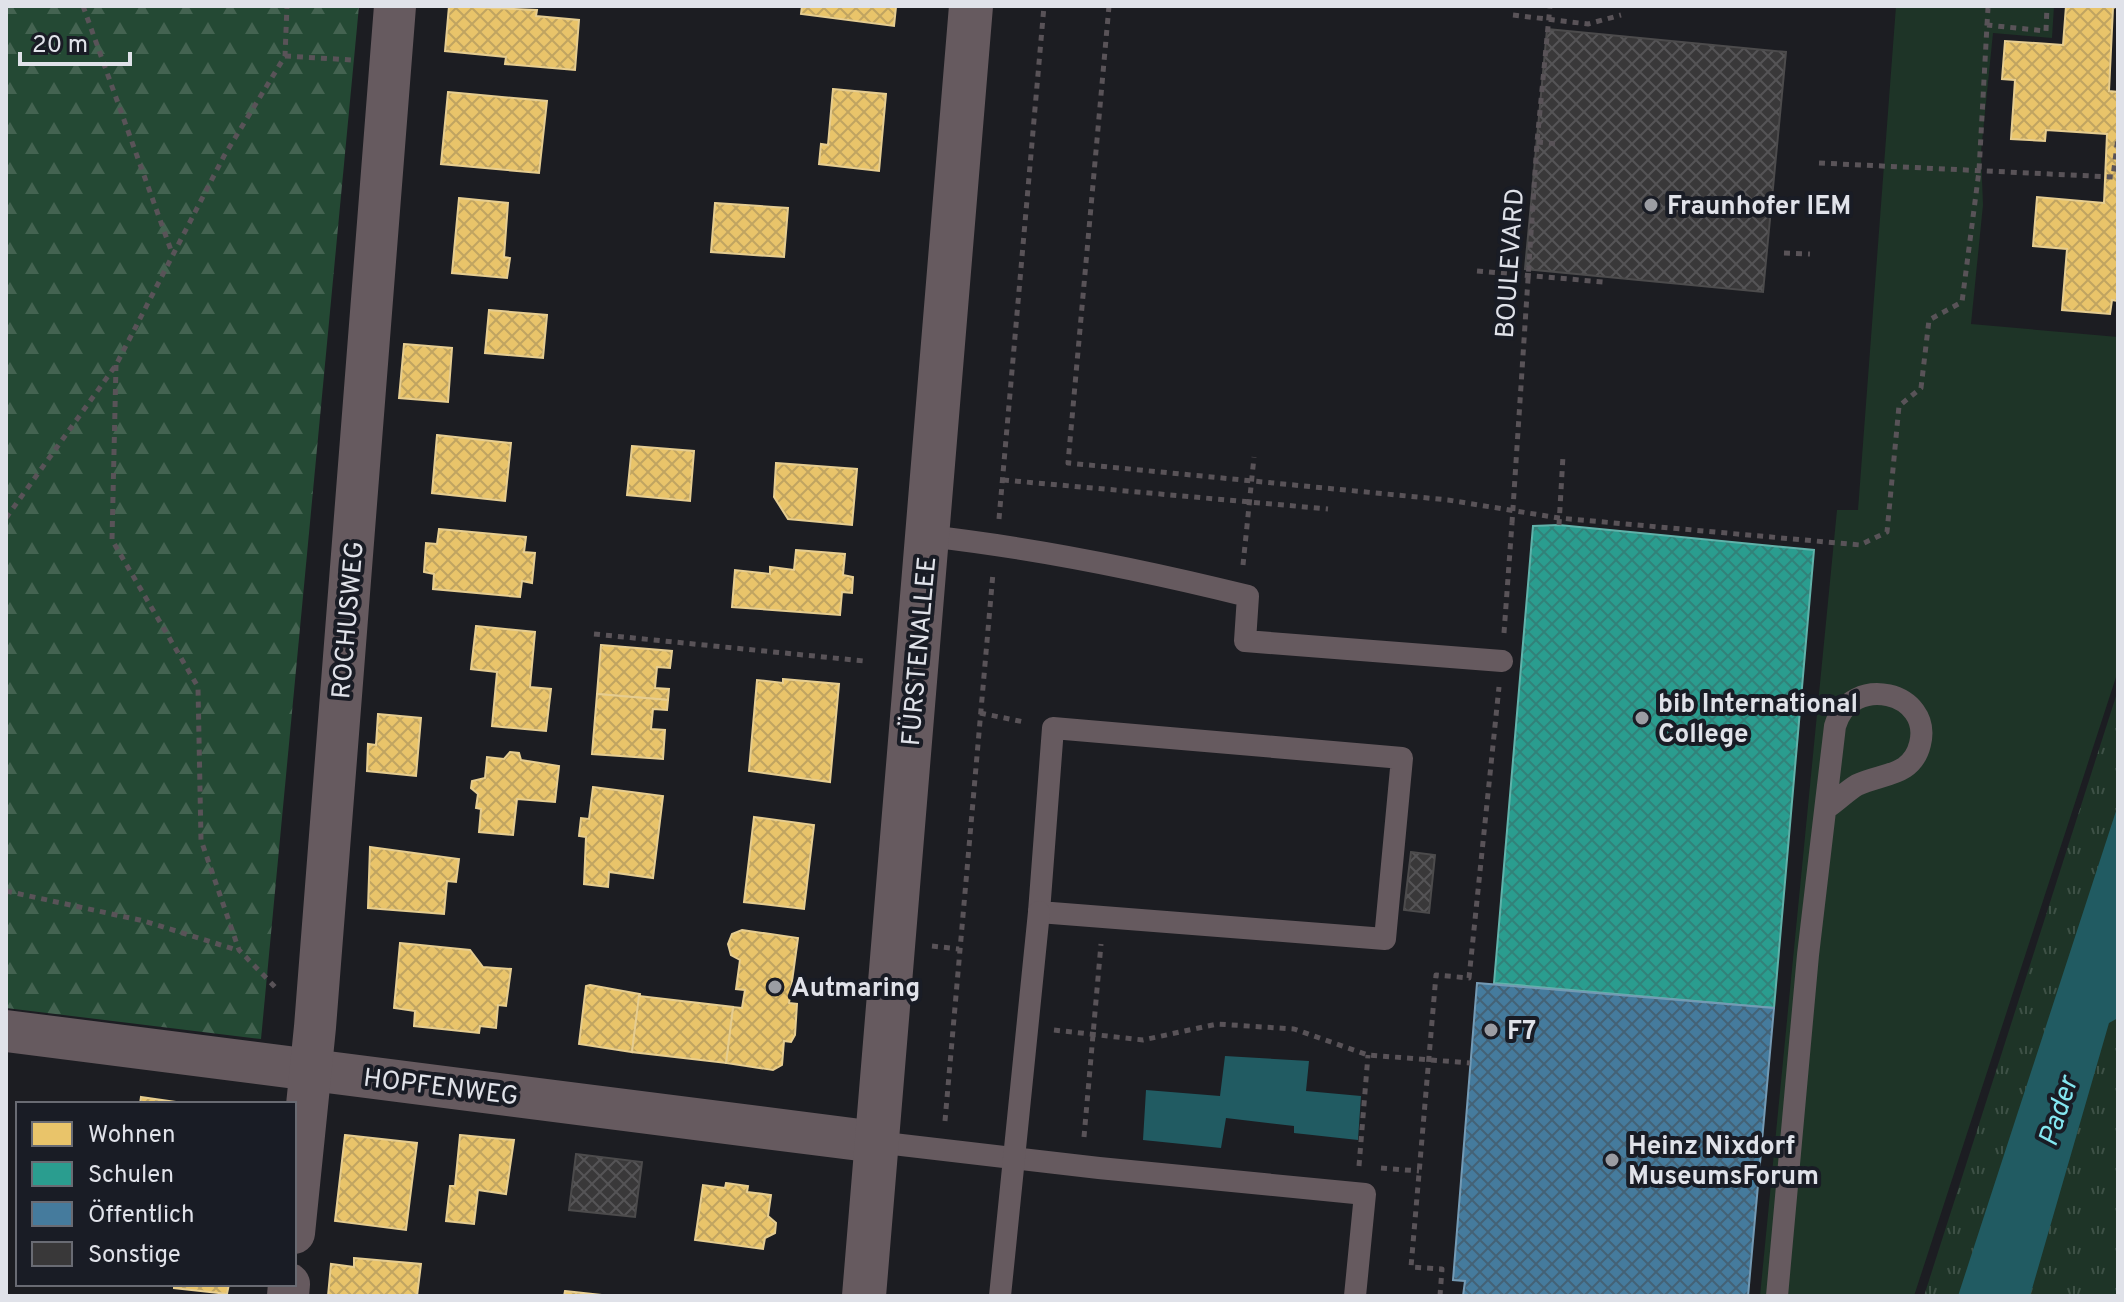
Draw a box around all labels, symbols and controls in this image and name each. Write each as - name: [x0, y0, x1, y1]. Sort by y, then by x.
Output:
- scale bar: [20, 16, 130, 66]
- text: 20 m: [32, 31, 88, 61]
- street label: BOULEVARD: [1490, 187, 1533, 339]
- place label: Fraunhofer IEM: [1667, 191, 1851, 224]
- marker: Fraunhofer IEM: [1642, 196, 1660, 214]
- street label: ROCHUSWEG: [326, 540, 373, 701]
- street label: FÜRSTENALLEE: [895, 555, 945, 747]
- place label: bib International College: [1658, 689, 1858, 752]
- marker: bib International College: [1633, 709, 1651, 727]
- place label: Autmaring: [791, 973, 920, 1006]
- marker: Autmaring: [766, 978, 784, 996]
- place label: F7: [1507, 1016, 1536, 1049]
- marker: F7: [1482, 1021, 1500, 1039]
- street label: HOPFENWEG: [361, 1063, 520, 1114]
- water label: Pader: [2032, 1070, 2089, 1151]
- legend: [16, 1102, 296, 1286]
- text: Wohnen: [88, 1121, 175, 1151]
- place label: Heinz Nixdorf MuseumsForum: [1628, 1131, 1819, 1194]
- marker: Heinz Nixdorf MuseumsForum: [1603, 1151, 1621, 1169]
- text: Schulen: [88, 1161, 174, 1191]
- text: Öffentlich: [88, 1199, 195, 1231]
- text: Sonstige: [88, 1241, 181, 1271]

